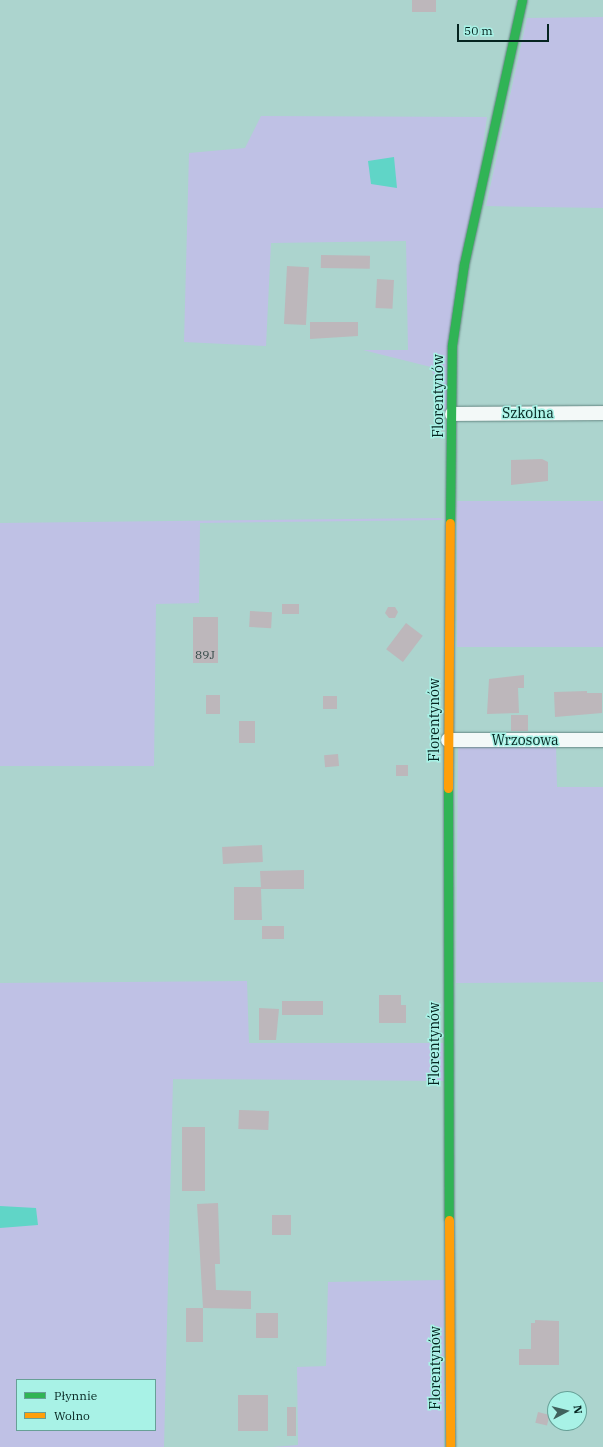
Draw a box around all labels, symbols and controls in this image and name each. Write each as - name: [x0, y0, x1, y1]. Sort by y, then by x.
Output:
- scale bar: [459, 16, 551, 42]
- text: 50 m: [464, 23, 493, 38]
- street label: Florentynów: [430, 354, 446, 438]
- street label: Szkolna: [502, 405, 554, 421]
- house number: 89J: [195, 648, 215, 662]
- street label: Florentynów: [426, 678, 442, 762]
- street label: Wrzosowa: [491, 732, 559, 748]
- street label: Florentynów: [426, 1002, 442, 1086]
- street label: Florentynów: [427, 1326, 443, 1410]
- legend: [16, 1379, 156, 1431]
- text: Płynnie: [54, 1388, 97, 1403]
- north arrow: [547, 1391, 587, 1431]
- text: N: [570, 1404, 585, 1415]
- text: Wolno: [54, 1408, 90, 1423]

